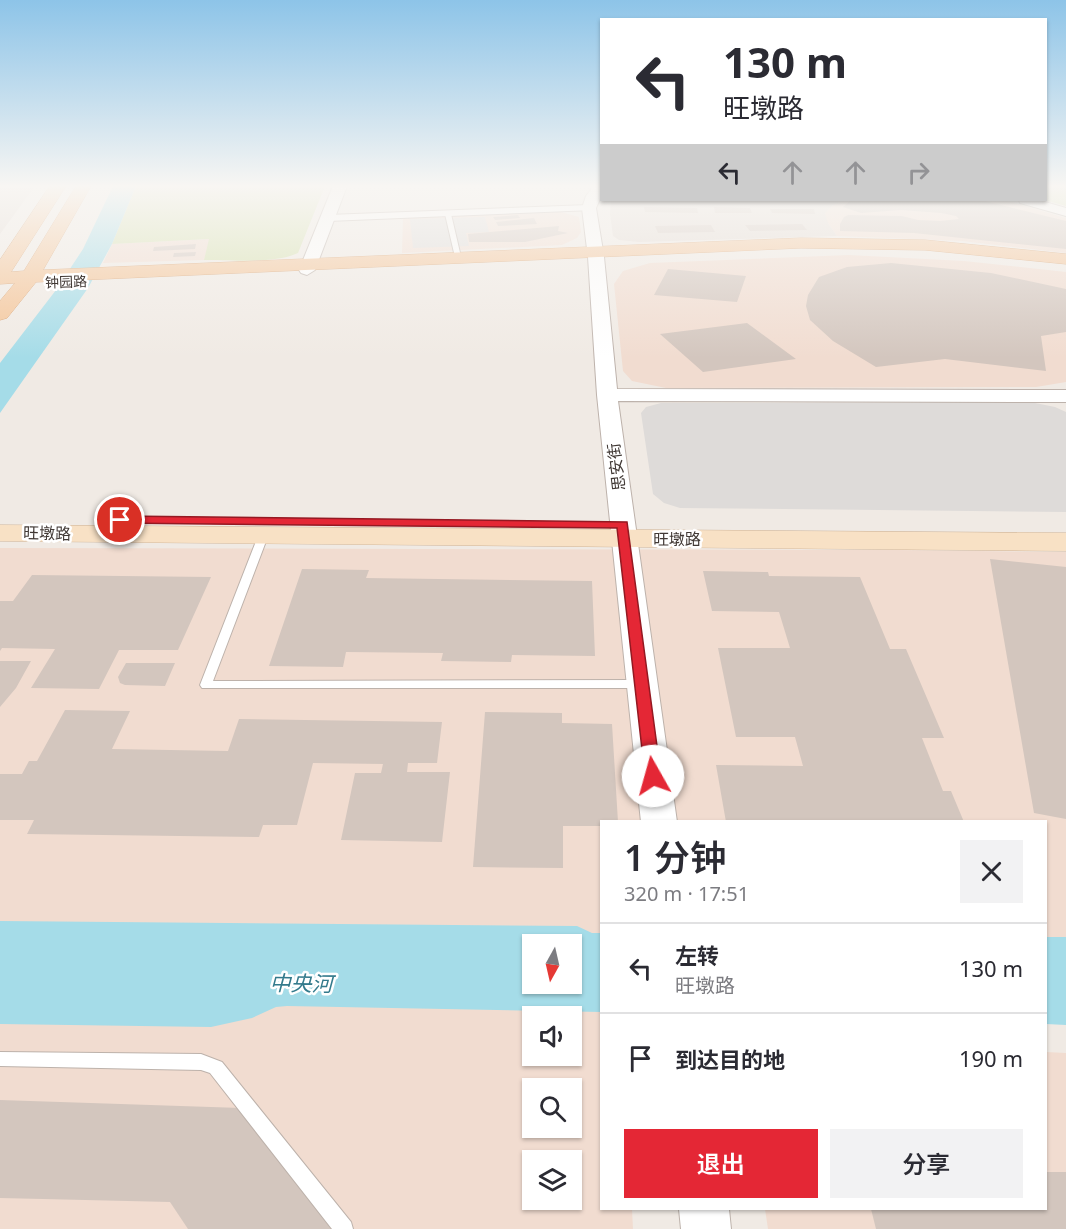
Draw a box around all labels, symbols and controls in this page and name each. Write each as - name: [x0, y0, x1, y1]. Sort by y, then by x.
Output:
- text: 130 m: [723, 33, 847, 90]
- icon: left: [624, 42, 702, 120]
- text: 旺墩路: [723, 89, 804, 126]
- icon: left: [713, 156, 746, 189]
- icon: ahead: [776, 156, 809, 189]
- icon: ahead: [839, 156, 872, 189]
- icon: right: [902, 156, 935, 189]
- street label: 钟园路: [45, 271, 87, 292]
- street label: 思安街: [602, 442, 630, 492]
- pin: [94, 494, 145, 545]
- icon: arrive: [103, 503, 136, 536]
- street label: 旺墩路: [23, 522, 71, 544]
- street label: 旺墩路: [653, 528, 701, 550]
- position arrow: [621, 744, 685, 808]
- text: 1 分钟: [624, 833, 726, 882]
- button: close: [960, 840, 1023, 903]
- text: 320 m · 17:51: [624, 880, 749, 907]
- north arrow: [522, 934, 582, 994]
- map controls: [522, 934, 582, 1210]
- text: 左转: [675, 940, 719, 970]
- icon: left: [624, 952, 657, 985]
- text: 130 m: [959, 953, 1023, 983]
- water label: 中央河: [269, 968, 337, 998]
- text: 旺墩路: [675, 972, 735, 999]
- button: sound: [522, 1006, 582, 1066]
- icon: arrive: [624, 1042, 657, 1075]
- text: 190 m: [959, 1043, 1023, 1073]
- text: 到达目的地: [675, 1044, 785, 1074]
- button: search: [522, 1078, 582, 1138]
- button: 退出: [624, 1129, 818, 1198]
- button: 分享: [830, 1129, 1023, 1198]
- button: layers: [522, 1150, 582, 1210]

